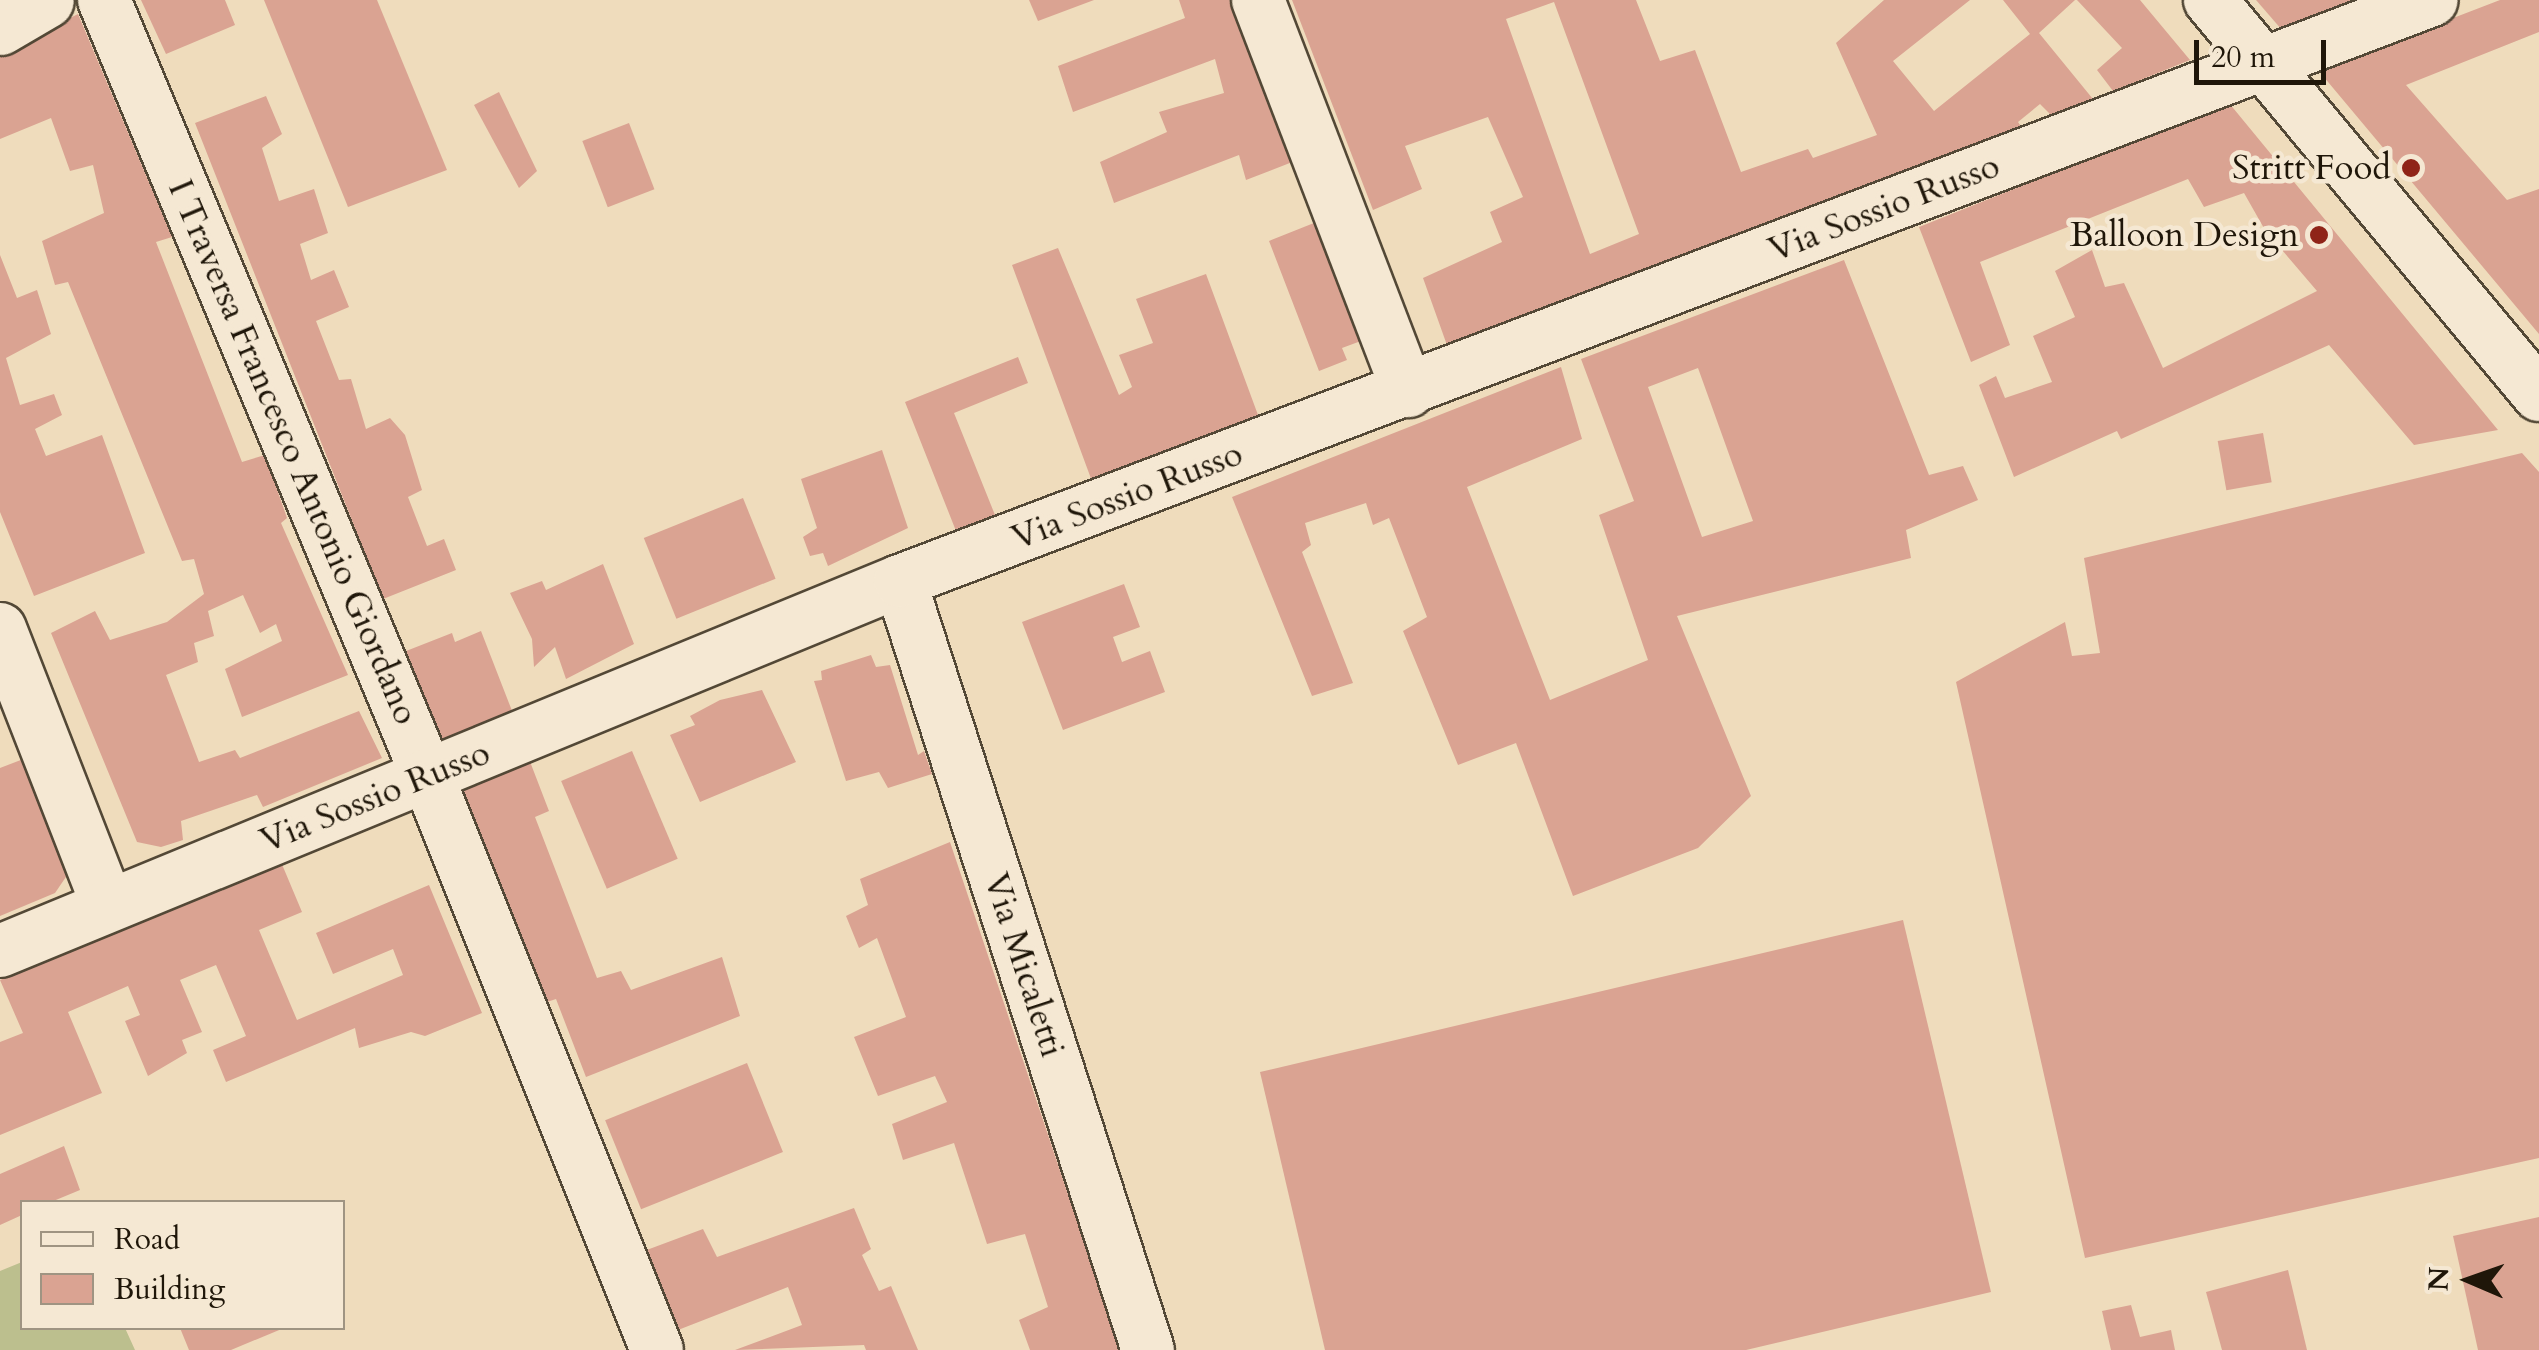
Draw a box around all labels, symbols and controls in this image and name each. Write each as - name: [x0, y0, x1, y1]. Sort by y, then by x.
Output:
- scale bar: [2199, 20, 2332, 82]
- text: 20 m: [2211, 37, 2275, 78]
- street label: Via Sossio Russo: [1763, 145, 2005, 271]
- place label: Stritt Food: [2232, 147, 2391, 189]
- marker: Stritt Food: [2400, 157, 2422, 179]
- street label: I Traversa Francesco Antonio Giordano: [159, 173, 427, 731]
- place label: Balloon Design: [2070, 214, 2299, 256]
- marker: Balloon Design: [2308, 224, 2330, 246]
- street label: Via Sossio Russo: [1006, 433, 1248, 559]
- street label: Via Sossio Russo: [254, 732, 496, 862]
- street label: Via Micaletti: [975, 868, 1073, 1062]
- legend: [20, 1200, 345, 1330]
- text: Road: [114, 1219, 180, 1260]
- north arrow: [2419, 1230, 2519, 1330]
- text: N: [2420, 1266, 2458, 1292]
- text: Building: [114, 1269, 225, 1310]

